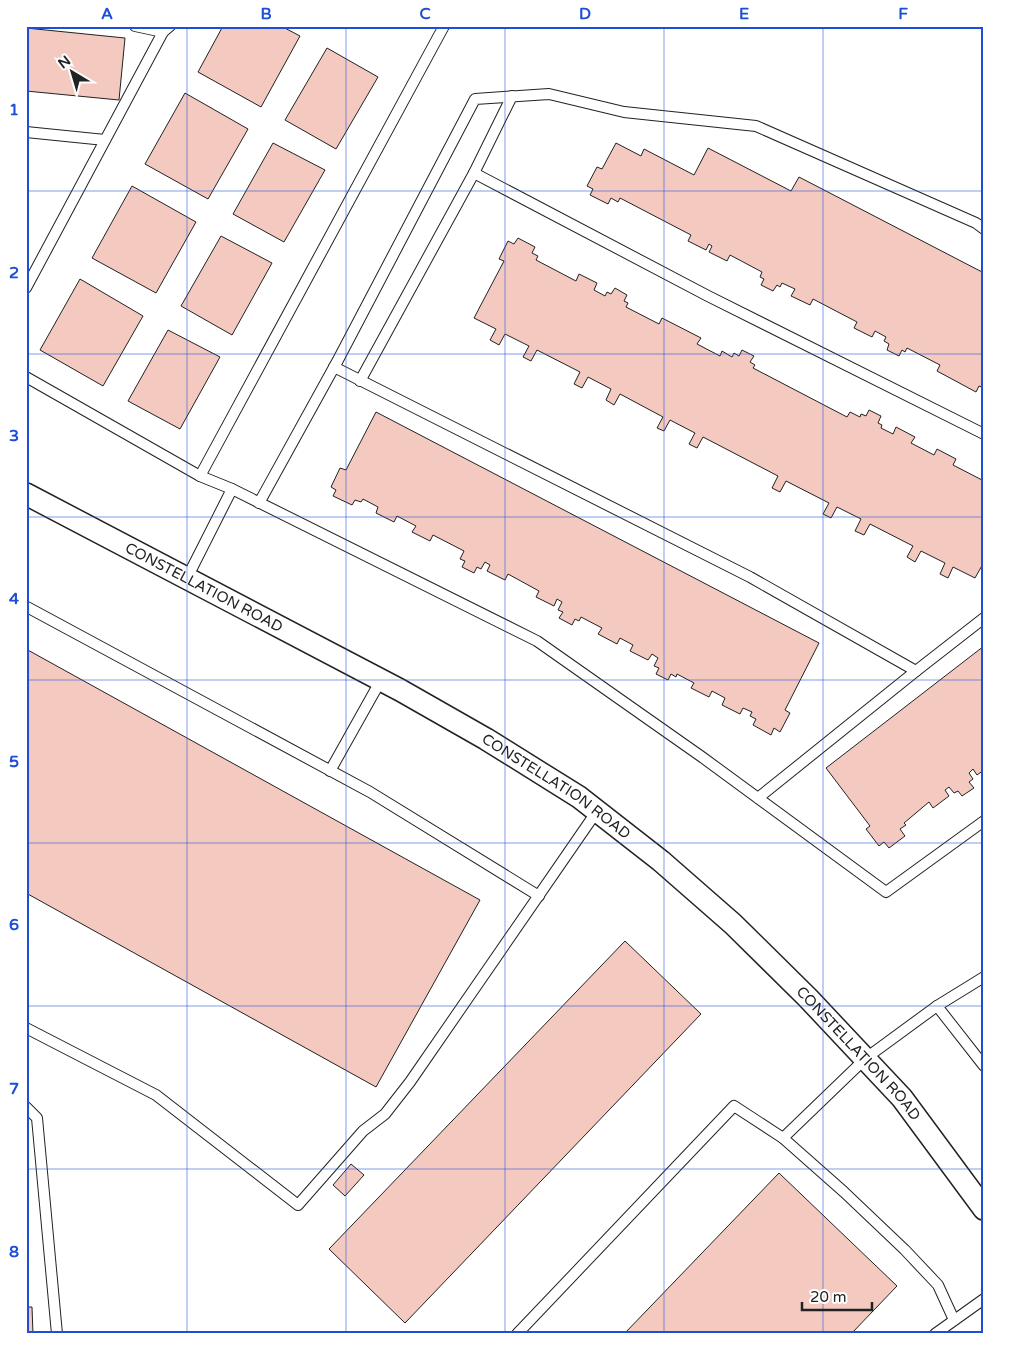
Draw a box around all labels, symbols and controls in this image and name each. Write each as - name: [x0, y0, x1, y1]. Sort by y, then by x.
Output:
- text: A: [101, 4, 113, 24]
- text: B: [260, 4, 272, 24]
- text: C: [419, 4, 431, 24]
- text: D: [579, 4, 591, 24]
- text: E: [739, 4, 749, 24]
- text: F: [898, 4, 908, 24]
- north arrow: [48, 48, 98, 98]
- text: N: [55, 52, 74, 72]
- text: 1: [9, 100, 19, 120]
- text: 2: [9, 263, 19, 283]
- text: 3: [9, 426, 19, 446]
- street label: CONSTELLATION ROAD: [122, 539, 286, 636]
- text: 4: [9, 589, 19, 609]
- street label: CONSTELLATION ROAD: [479, 730, 634, 843]
- text: 5: [9, 752, 19, 772]
- text: 6: [9, 915, 19, 935]
- street label: CONSTELLATION ROAD: [793, 983, 925, 1124]
- text: 7: [9, 1079, 19, 1099]
- text: 8: [9, 1242, 19, 1262]
- scale bar: [802, 1280, 872, 1312]
- text: 20 m: [810, 1288, 847, 1306]

